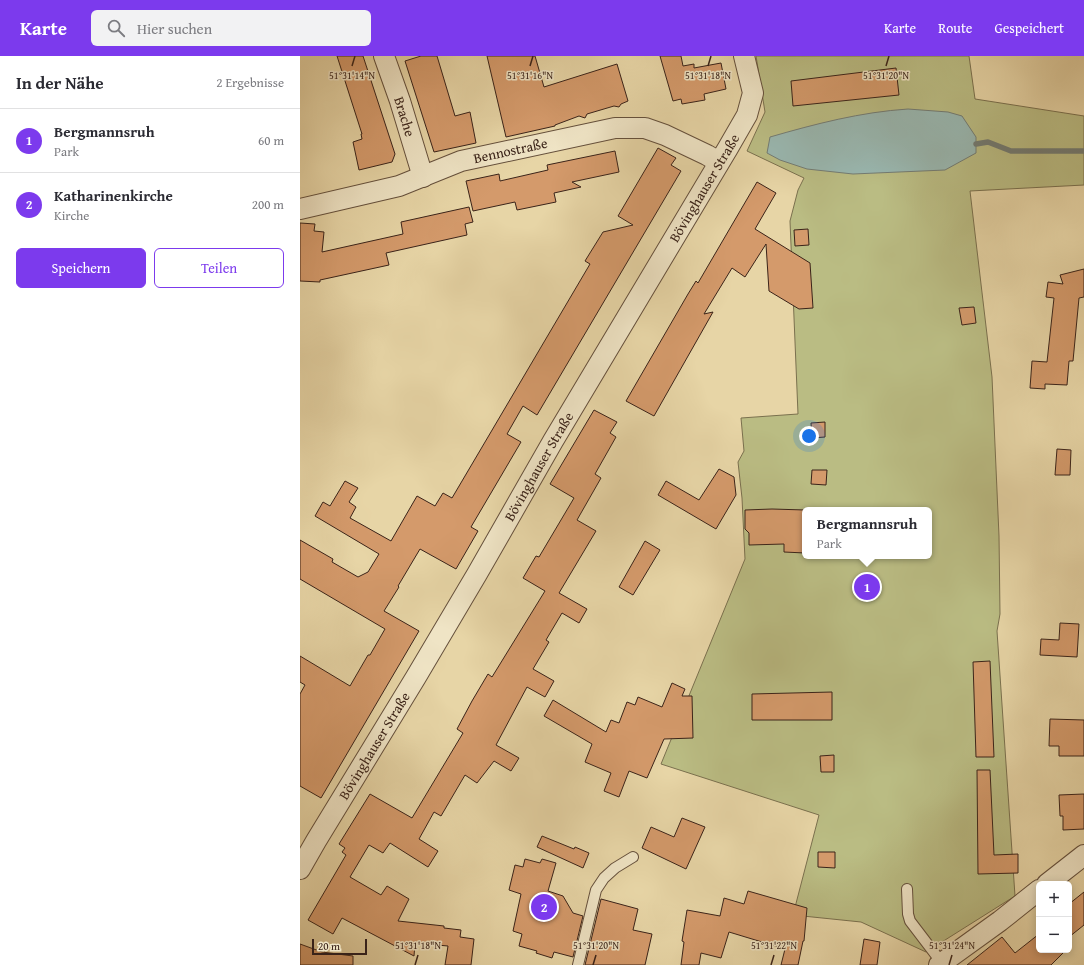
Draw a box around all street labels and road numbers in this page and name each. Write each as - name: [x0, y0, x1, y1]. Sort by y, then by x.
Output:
- street label: Brache: [389, 94, 420, 139]
- street label: Bövinghauser Straße: [664, 130, 744, 246]
- street label: Bennostraße: [472, 133, 550, 168]
- street label: Bövinghauser Straße: [499, 408, 578, 525]
- street label: Bövinghauser Straße: [334, 688, 415, 803]

